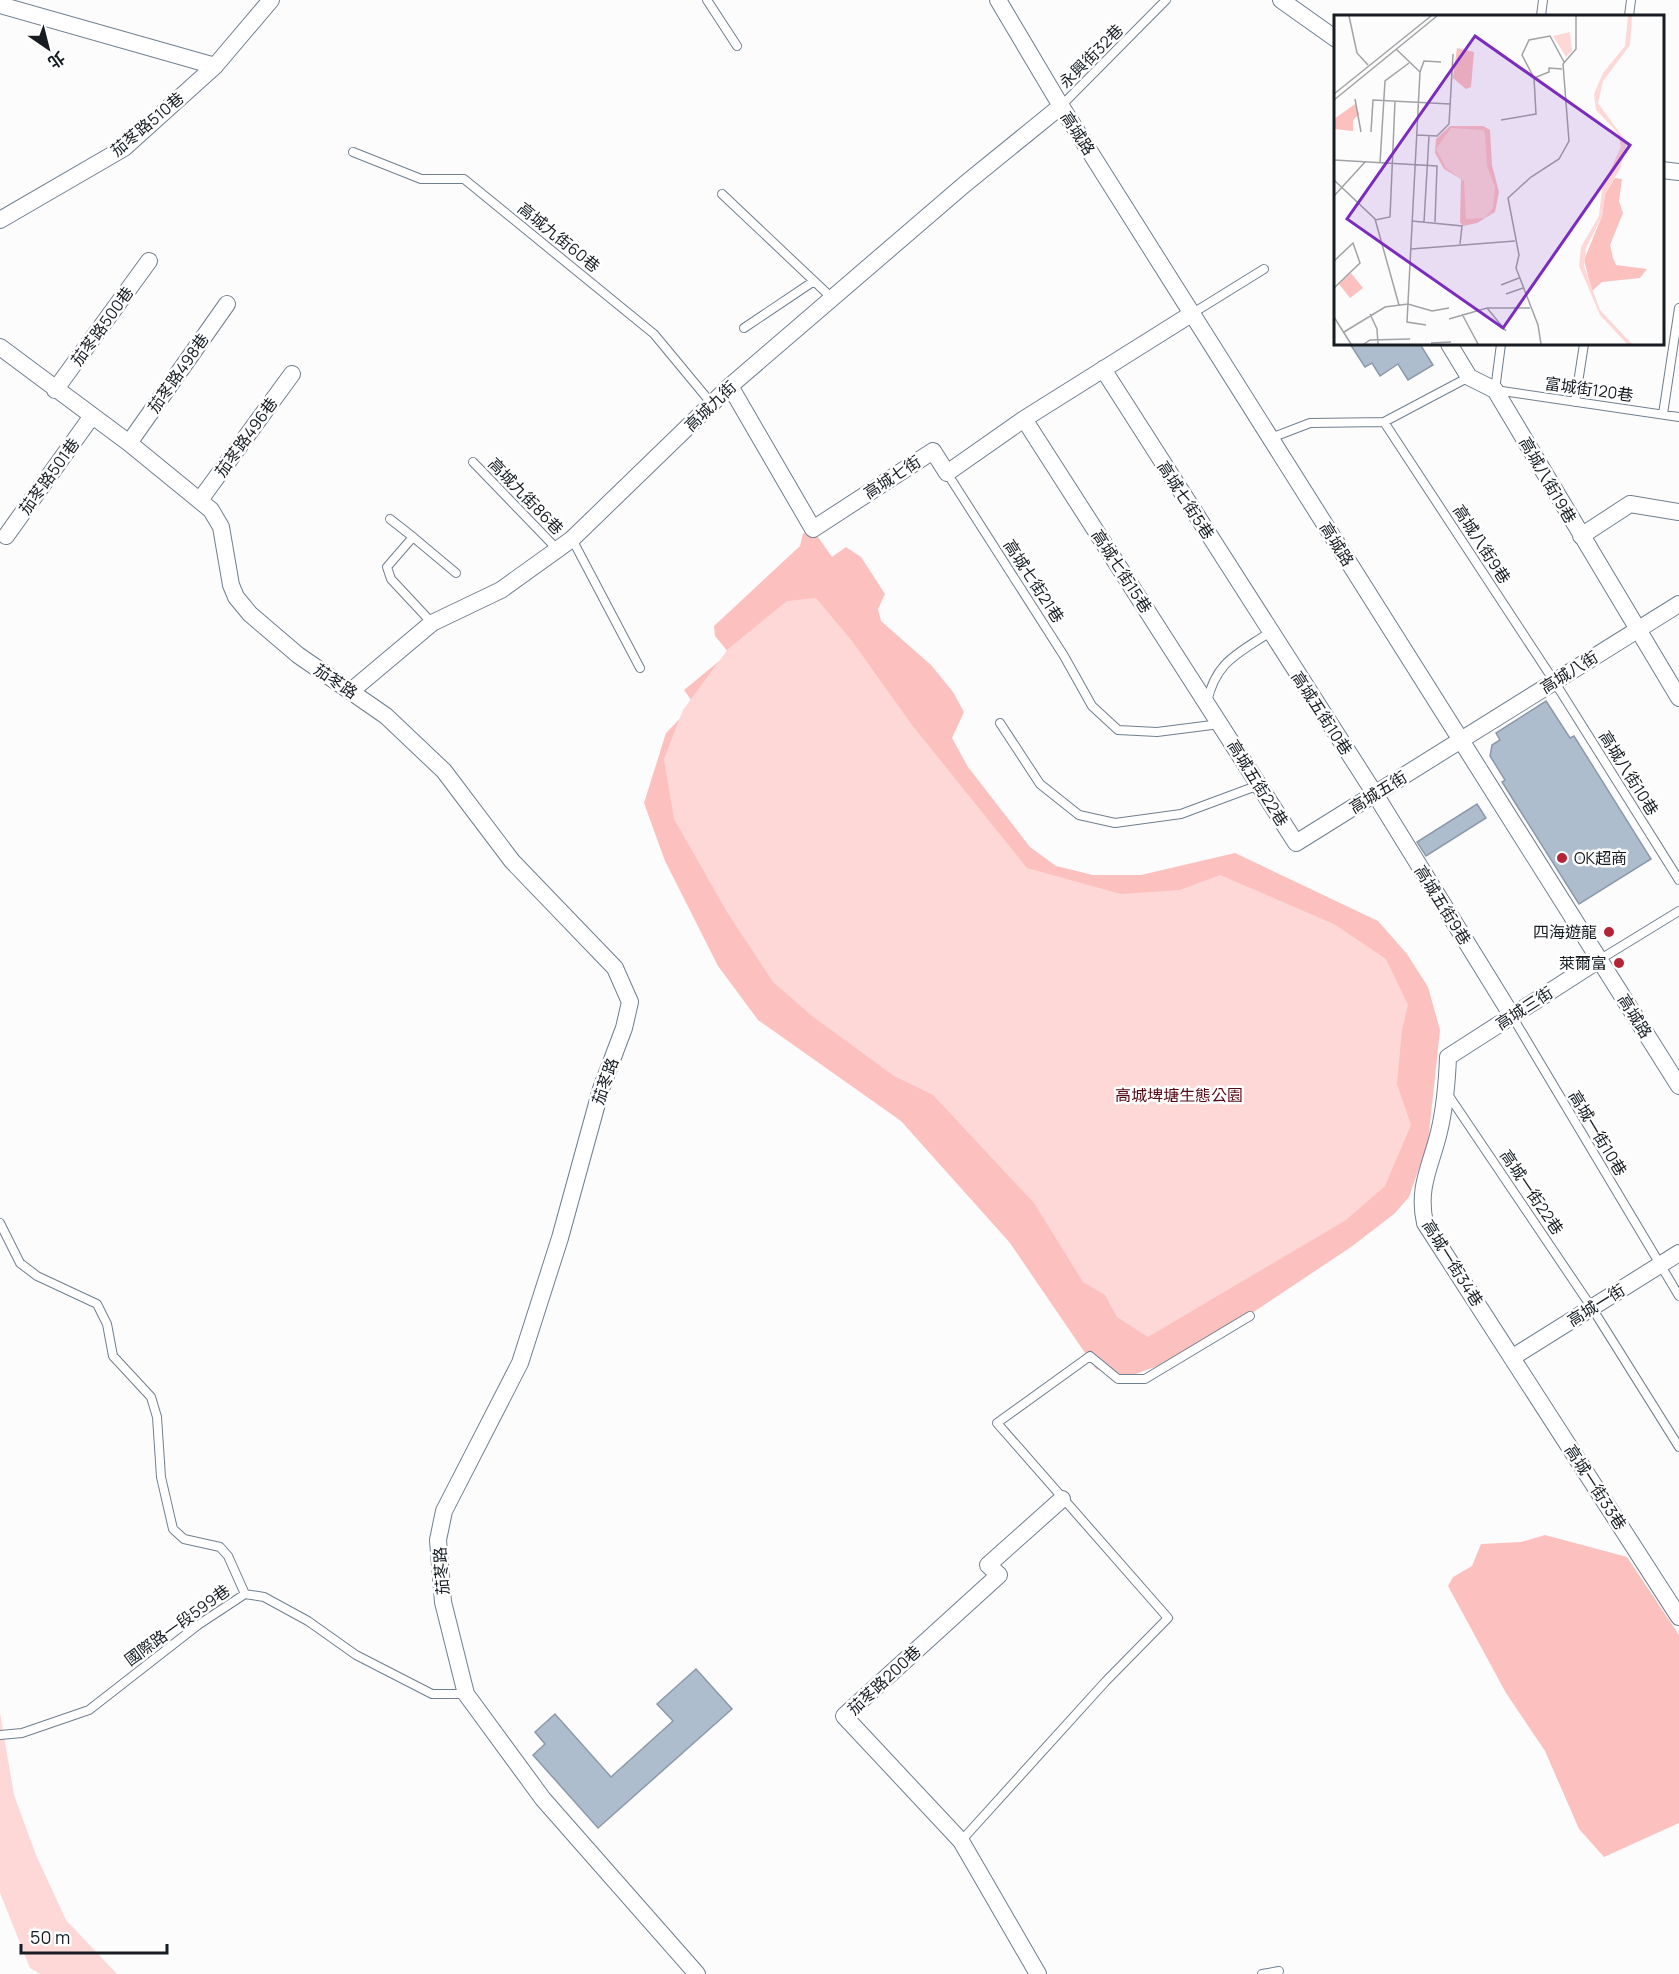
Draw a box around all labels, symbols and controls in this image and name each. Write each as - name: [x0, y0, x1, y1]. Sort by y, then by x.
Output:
- inset map: [1334, 15, 1664, 345]
- north arrow: [18, 18, 78, 78]
- street label: 永興街32巷: [1054, 19, 1128, 93]
- text: 北: [44, 47, 69, 74]
- street label: 茄苳路510巷: [106, 87, 188, 161]
- street label: 高城路: [1056, 107, 1100, 159]
- street label: 高城九街60巷: [513, 197, 605, 277]
- street label: 茄苳路500巷: [66, 282, 138, 370]
- street label: 茄苳路498巷: [142, 329, 214, 417]
- street label: 富城街120巷: [1543, 372, 1635, 406]
- street label: 高城九街: [679, 376, 741, 436]
- street label: 茄苳路496巷: [210, 393, 282, 481]
- street label: 茄苳路501巷: [14, 433, 84, 519]
- street label: 高城八街19巷: [1514, 433, 1582, 527]
- street label: 高城七街: [859, 450, 925, 504]
- street label: 高城九街86巷: [484, 453, 568, 539]
- street label: 高城七街5巷: [1152, 457, 1220, 543]
- street label: 高城八街9巷: [1448, 500, 1516, 588]
- street label: 高城路: [1315, 518, 1359, 570]
- street label: 高城七街15巷: [1087, 525, 1157, 617]
- street label: 高城七街21巷: [999, 535, 1069, 627]
- street label: 高城八街: [1536, 646, 1602, 698]
- street label: 茄苳路: [310, 658, 362, 704]
- street label: 高城五街10巷: [1287, 667, 1357, 759]
- street label: 高城八街10巷: [1594, 726, 1664, 820]
- street label: 高城五街22巷: [1223, 736, 1293, 830]
- street label: 高城五街: [1345, 766, 1411, 818]
- place label: OK超商: [1574, 847, 1627, 869]
- marker: OK超商: [1555, 851, 1569, 865]
- street label: 高城五街9巷: [1410, 861, 1476, 949]
- place label: 四海遊龍: [1533, 921, 1597, 943]
- marker: 四海遊龍: [1602, 925, 1616, 939]
- place label: 萊爾富: [1559, 952, 1607, 974]
- marker: 萊爾富: [1612, 956, 1626, 970]
- street label: 高城三街: [1491, 981, 1557, 1035]
- street label: 高城路: [1613, 990, 1657, 1042]
- street label: 茄苳路: [587, 1055, 623, 1107]
- park label: 高城埤塘生態公園: [1115, 1084, 1243, 1106]
- street label: 高城一街10巷: [1564, 1086, 1632, 1180]
- street label: 高城一街22巷: [1495, 1145, 1569, 1239]
- street label: 高城一街34巷: [1418, 1215, 1488, 1311]
- street label: 高城一街: [1563, 1279, 1629, 1331]
- street label: 高城一街33巷: [1560, 1440, 1632, 1534]
- street label: 茄苳路: [428, 1546, 454, 1596]
- street label: 國際路一段599巷: [120, 1579, 234, 1671]
- street label: 茄苳路200巷: [843, 1640, 925, 1720]
- scale bar: [21, 1917, 166, 1955]
- text: 50 m: [30, 1925, 70, 1949]

